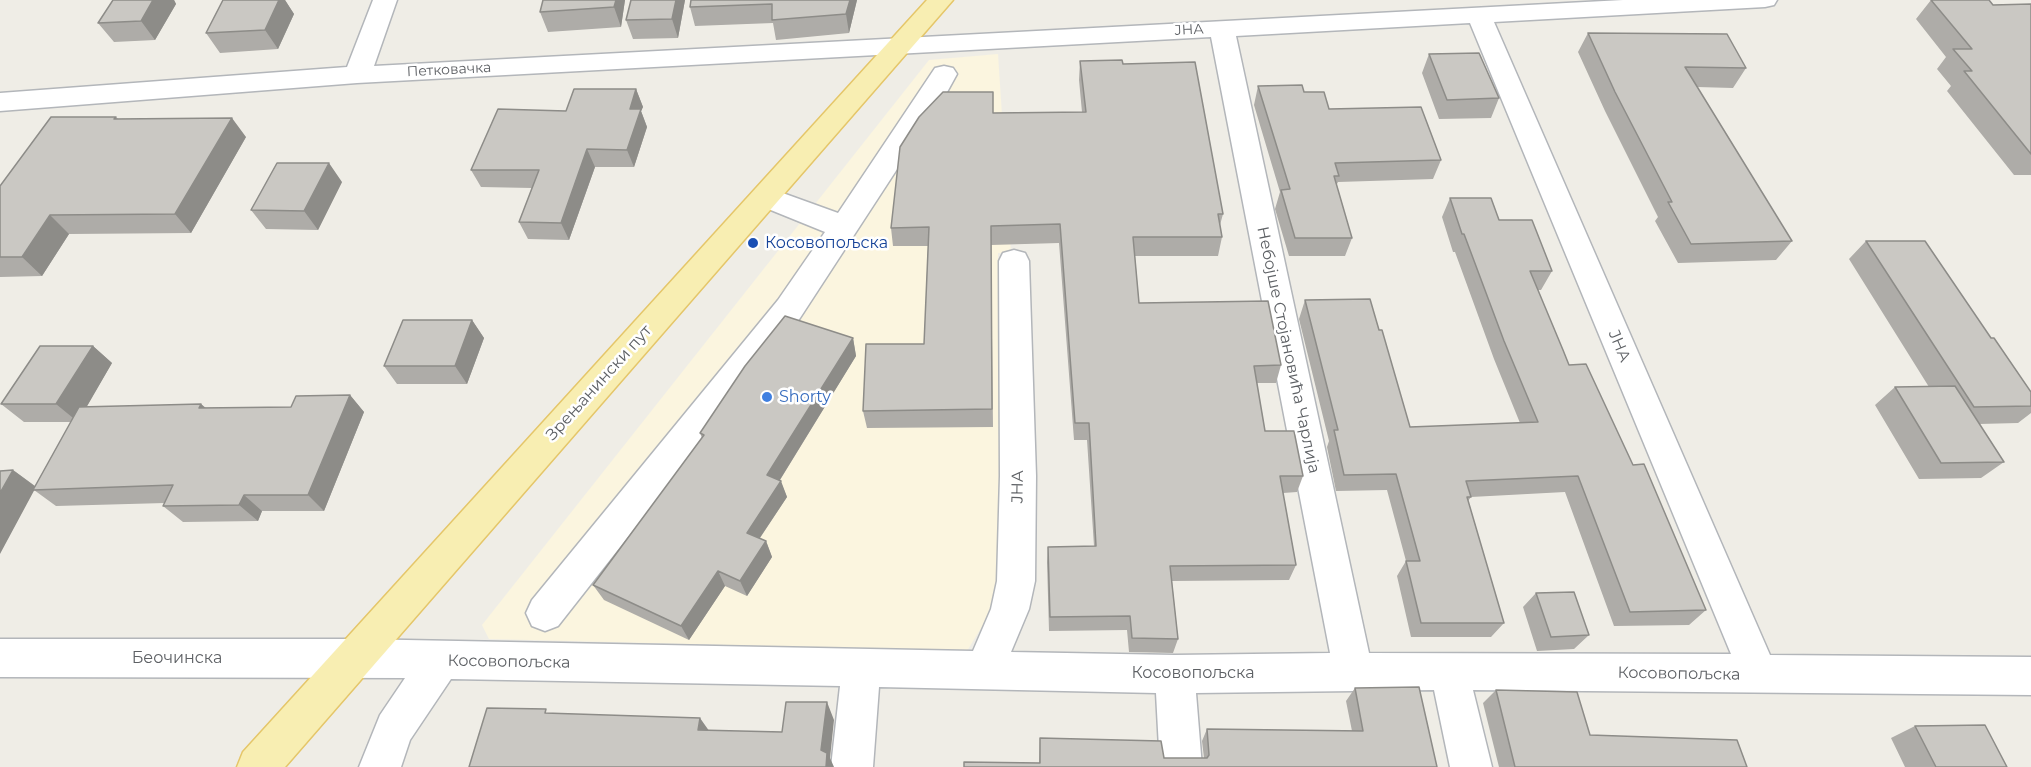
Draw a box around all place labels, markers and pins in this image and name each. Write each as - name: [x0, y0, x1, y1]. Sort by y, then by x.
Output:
- place label: Косовопољска: [765, 233, 888, 253]
- marker: Косовопољска: [746, 236, 760, 250]
- place label: Shorty: [779, 387, 831, 407]
- marker: Shorty: [760, 390, 774, 404]

